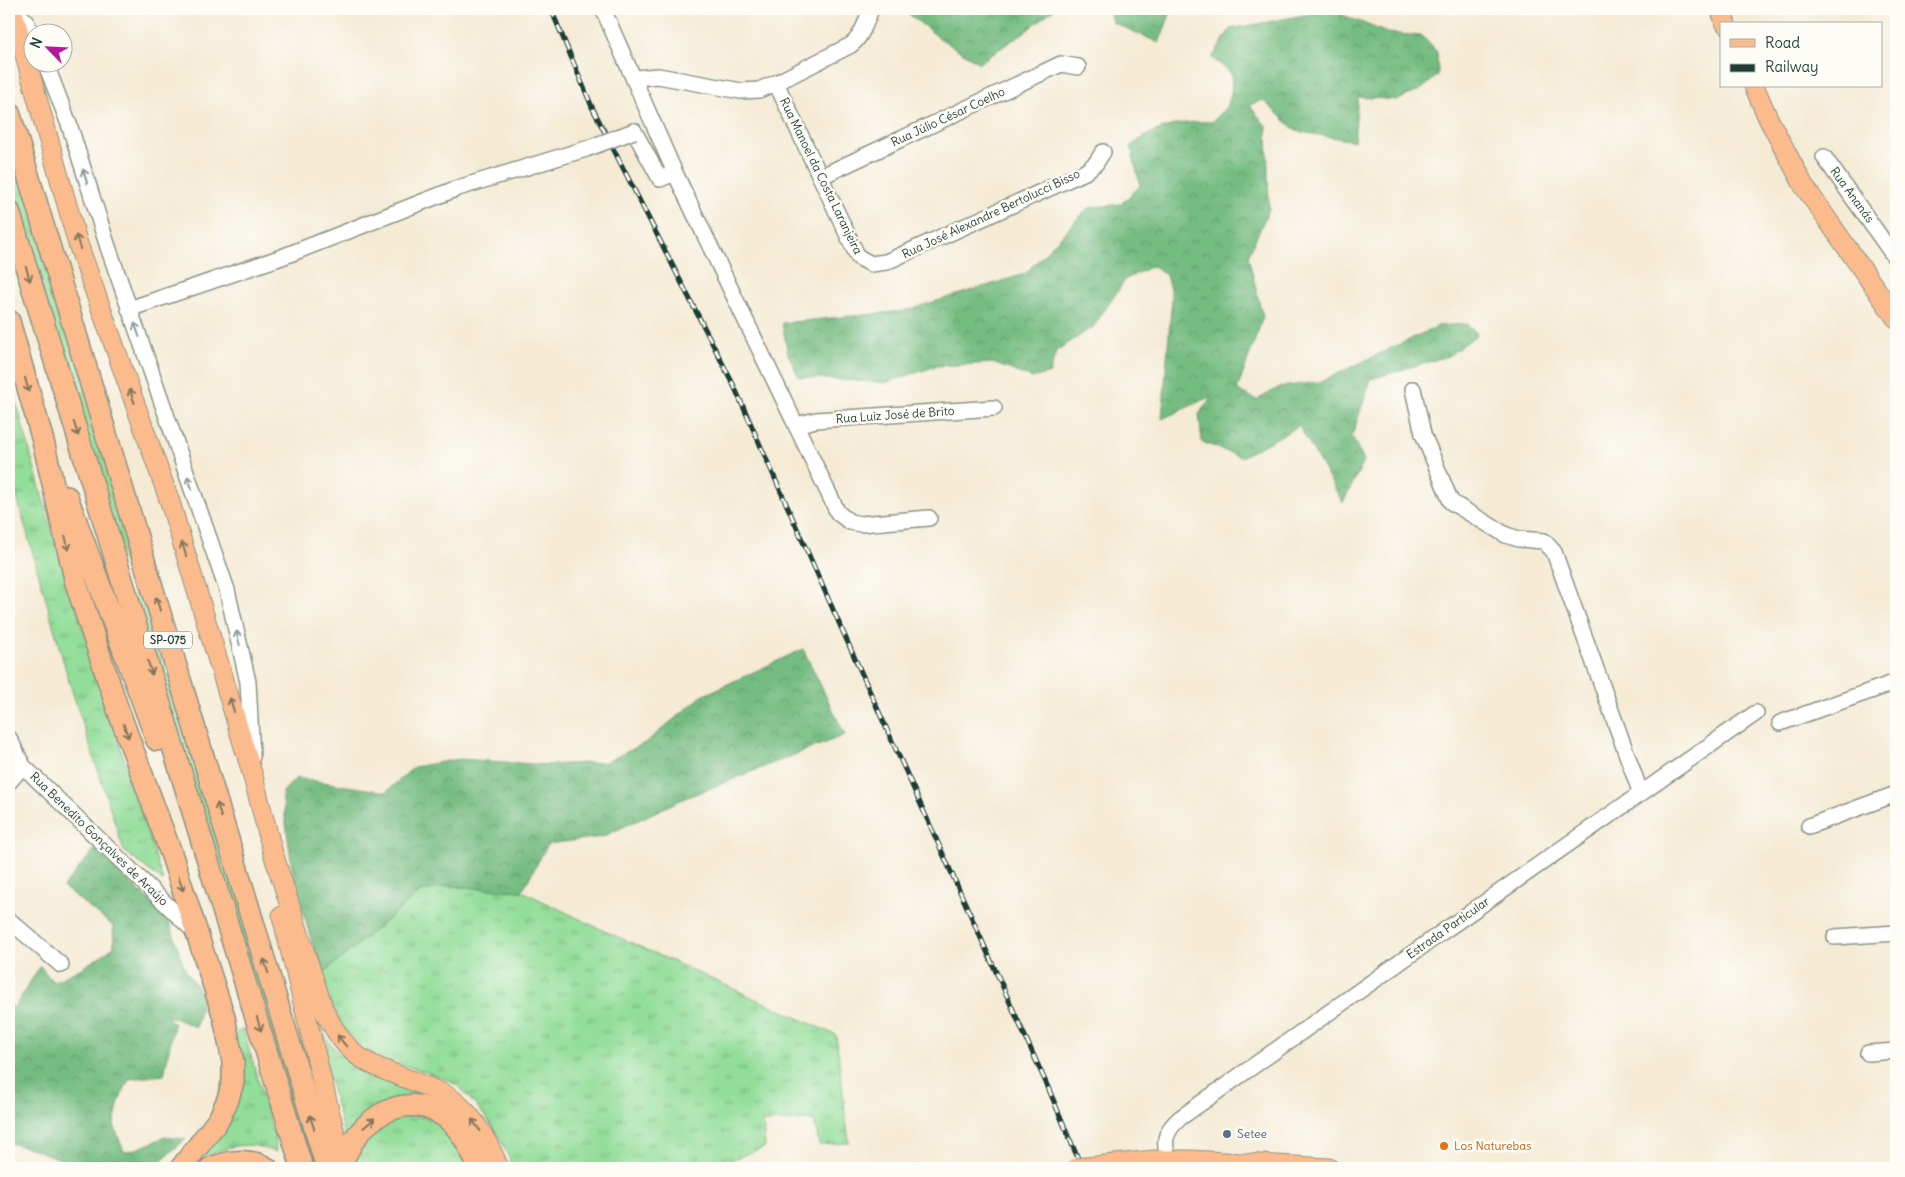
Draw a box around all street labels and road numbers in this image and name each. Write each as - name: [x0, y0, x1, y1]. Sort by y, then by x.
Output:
- street label: Rua Júlio César Coelho: [889, 83, 1007, 149]
- street label: Rua Manoel da Costa Laranjeira: [777, 95, 866, 257]
- street label: Rua Ananás: [1827, 164, 1878, 225]
- street label: Rua José Alexandre Bertolucci Bisso: [899, 166, 1082, 261]
- street label: Rua Luiz José de Brito: [835, 403, 955, 426]
- road number: SP-075: [144, 632, 192, 648]
- street label: Rua Benedito Gonçalves de Araújo: [27, 769, 172, 909]
- street label: Estrada Particular: [1403, 893, 1492, 962]

